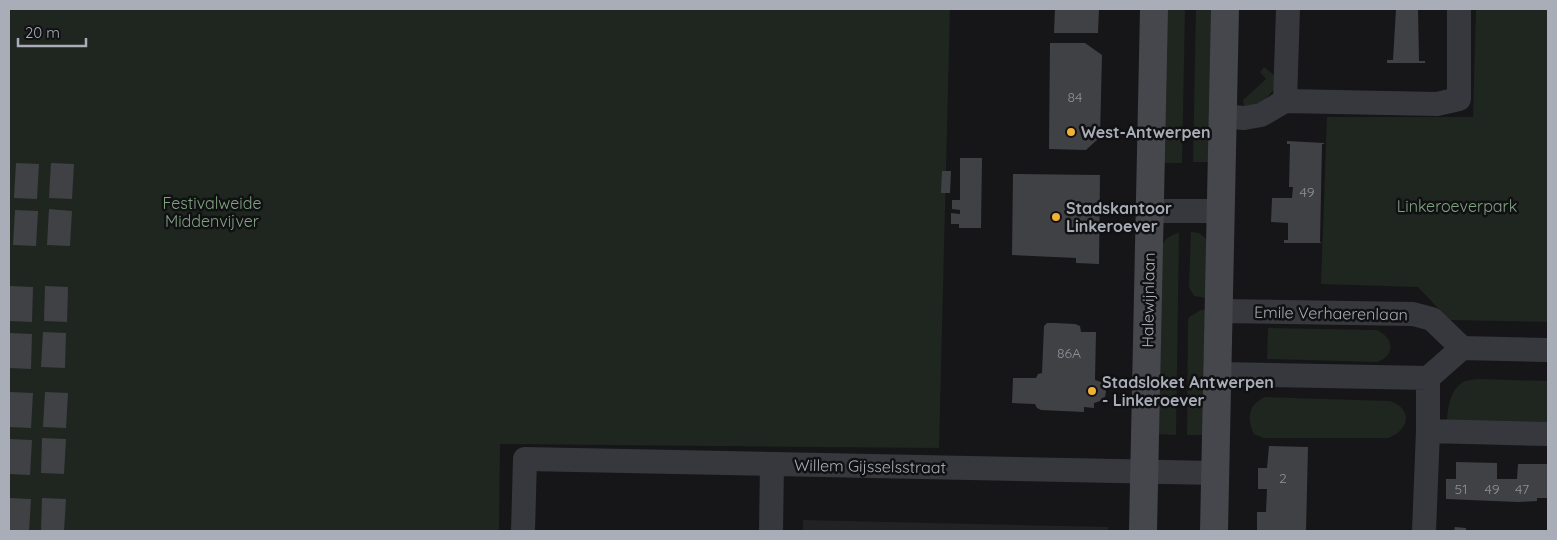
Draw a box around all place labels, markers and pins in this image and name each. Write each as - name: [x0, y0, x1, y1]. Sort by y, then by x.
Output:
- place label: West-Antwerpen: [1081, 122, 1211, 142]
- marker: West-Antwerpen: [1065, 126, 1077, 138]
- place label: Stadskantoor Linkeroever: [1066, 198, 1172, 236]
- marker: Stadskantoor Linkeroever: [1050, 211, 1062, 223]
- place label: Stadsloket Antwerpen - Linkeroever: [1102, 372, 1274, 410]
- marker: Stadsloket Antwerpen - Linkeroever: [1086, 385, 1098, 397]

